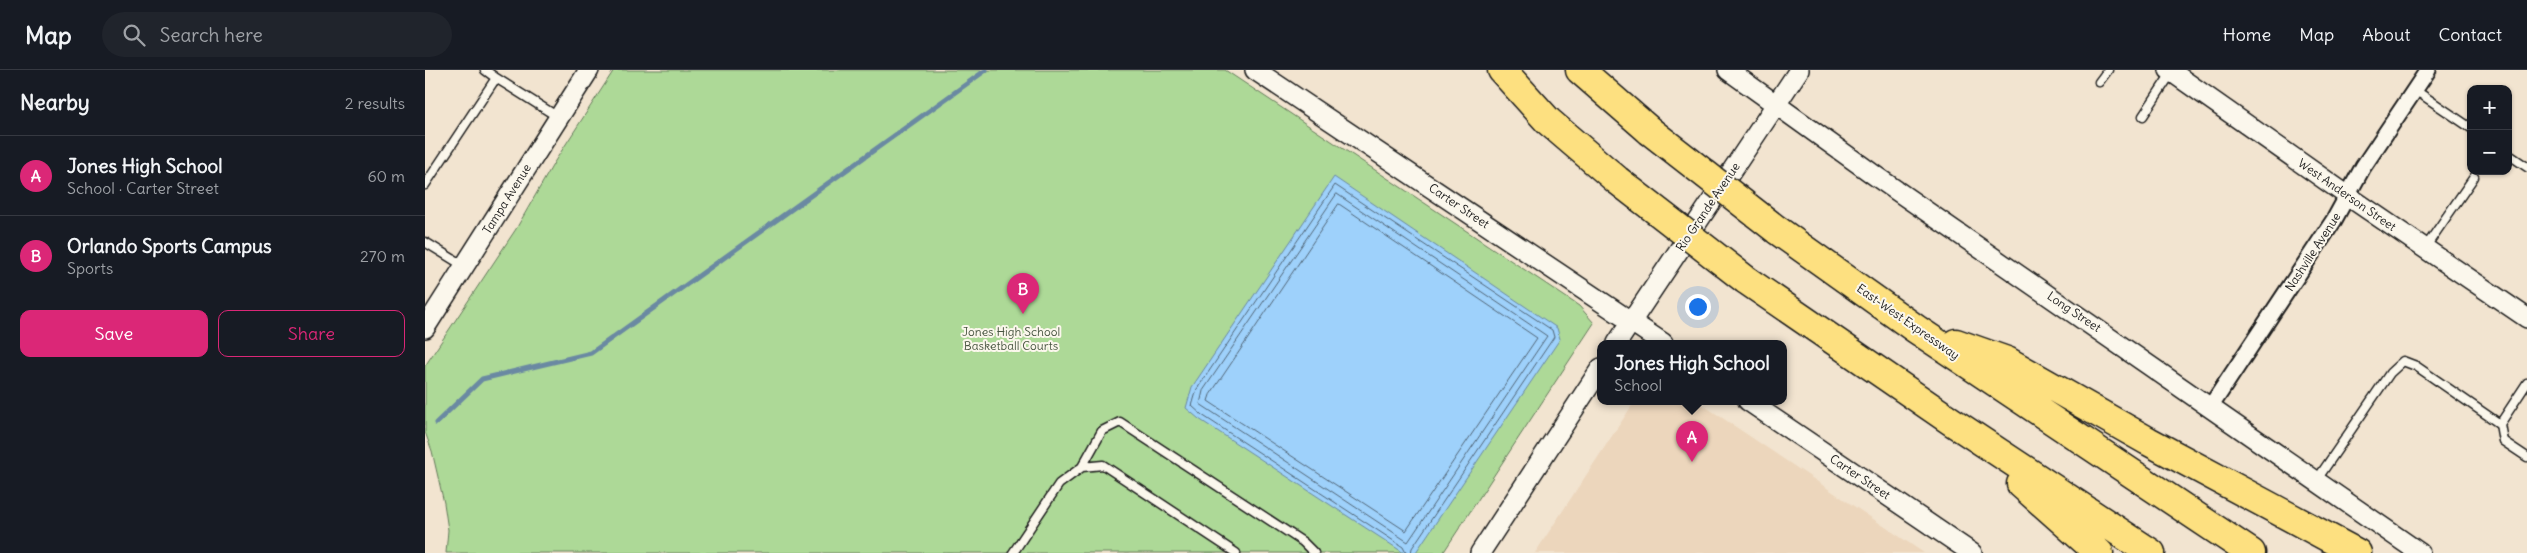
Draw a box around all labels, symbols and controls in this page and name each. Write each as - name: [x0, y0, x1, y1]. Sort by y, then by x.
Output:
- search box: [102, 12, 452, 57]
- text: Map: [25, 20, 72, 50]
- icon: search: [120, 21, 148, 49]
- text: Search here: [160, 23, 263, 47]
- text: Home: [2223, 23, 2271, 46]
- text: Map: [2299, 23, 2334, 46]
- text: About: [2362, 23, 2410, 46]
- text: Contact: [2438, 23, 2502, 46]
- map controls: [2467, 85, 2512, 175]
- button: +: [2467, 85, 2512, 130]
- text: Nearby: [20, 89, 90, 116]
- text: 2 results: [345, 93, 405, 113]
- button: −: [2467, 130, 2512, 175]
- text: Jones High School: [67, 154, 223, 178]
- street label: West Anderson Street: [2295, 155, 2399, 234]
- street label: Rio Grande Avenue: [1672, 160, 1743, 254]
- street label: Tampa Avenue: [479, 161, 534, 236]
- text: A: [31, 166, 41, 186]
- text: 60 m: [367, 166, 405, 186]
- text: School · Carter Street: [67, 178, 219, 198]
- street label: Carter Street: [1426, 180, 1492, 231]
- street label: Nashville Avenue: [2282, 210, 2344, 294]
- text: Orlando Sports Campus: [67, 234, 272, 258]
- text: B: [31, 246, 41, 266]
- text: 270 m: [360, 246, 405, 266]
- text: Sports: [67, 258, 113, 278]
- pin: B: [1007, 273, 1039, 314]
- street label: East-West Expressway: [1854, 281, 1962, 363]
- street label: Long Street: [2045, 288, 2104, 335]
- your location: [1685, 294, 1711, 320]
- button: Save: [20, 310, 208, 357]
- button: Share: [218, 310, 405, 357]
- park label: Jones High School Basketball Courts: [962, 324, 1060, 353]
- popup: [1597, 340, 1787, 405]
- text: Jones High School: [1614, 351, 1770, 375]
- text: School: [1614, 375, 1662, 395]
- pin: A: [1676, 421, 1708, 462]
- street label: Carter Street: [1827, 451, 1893, 502]

